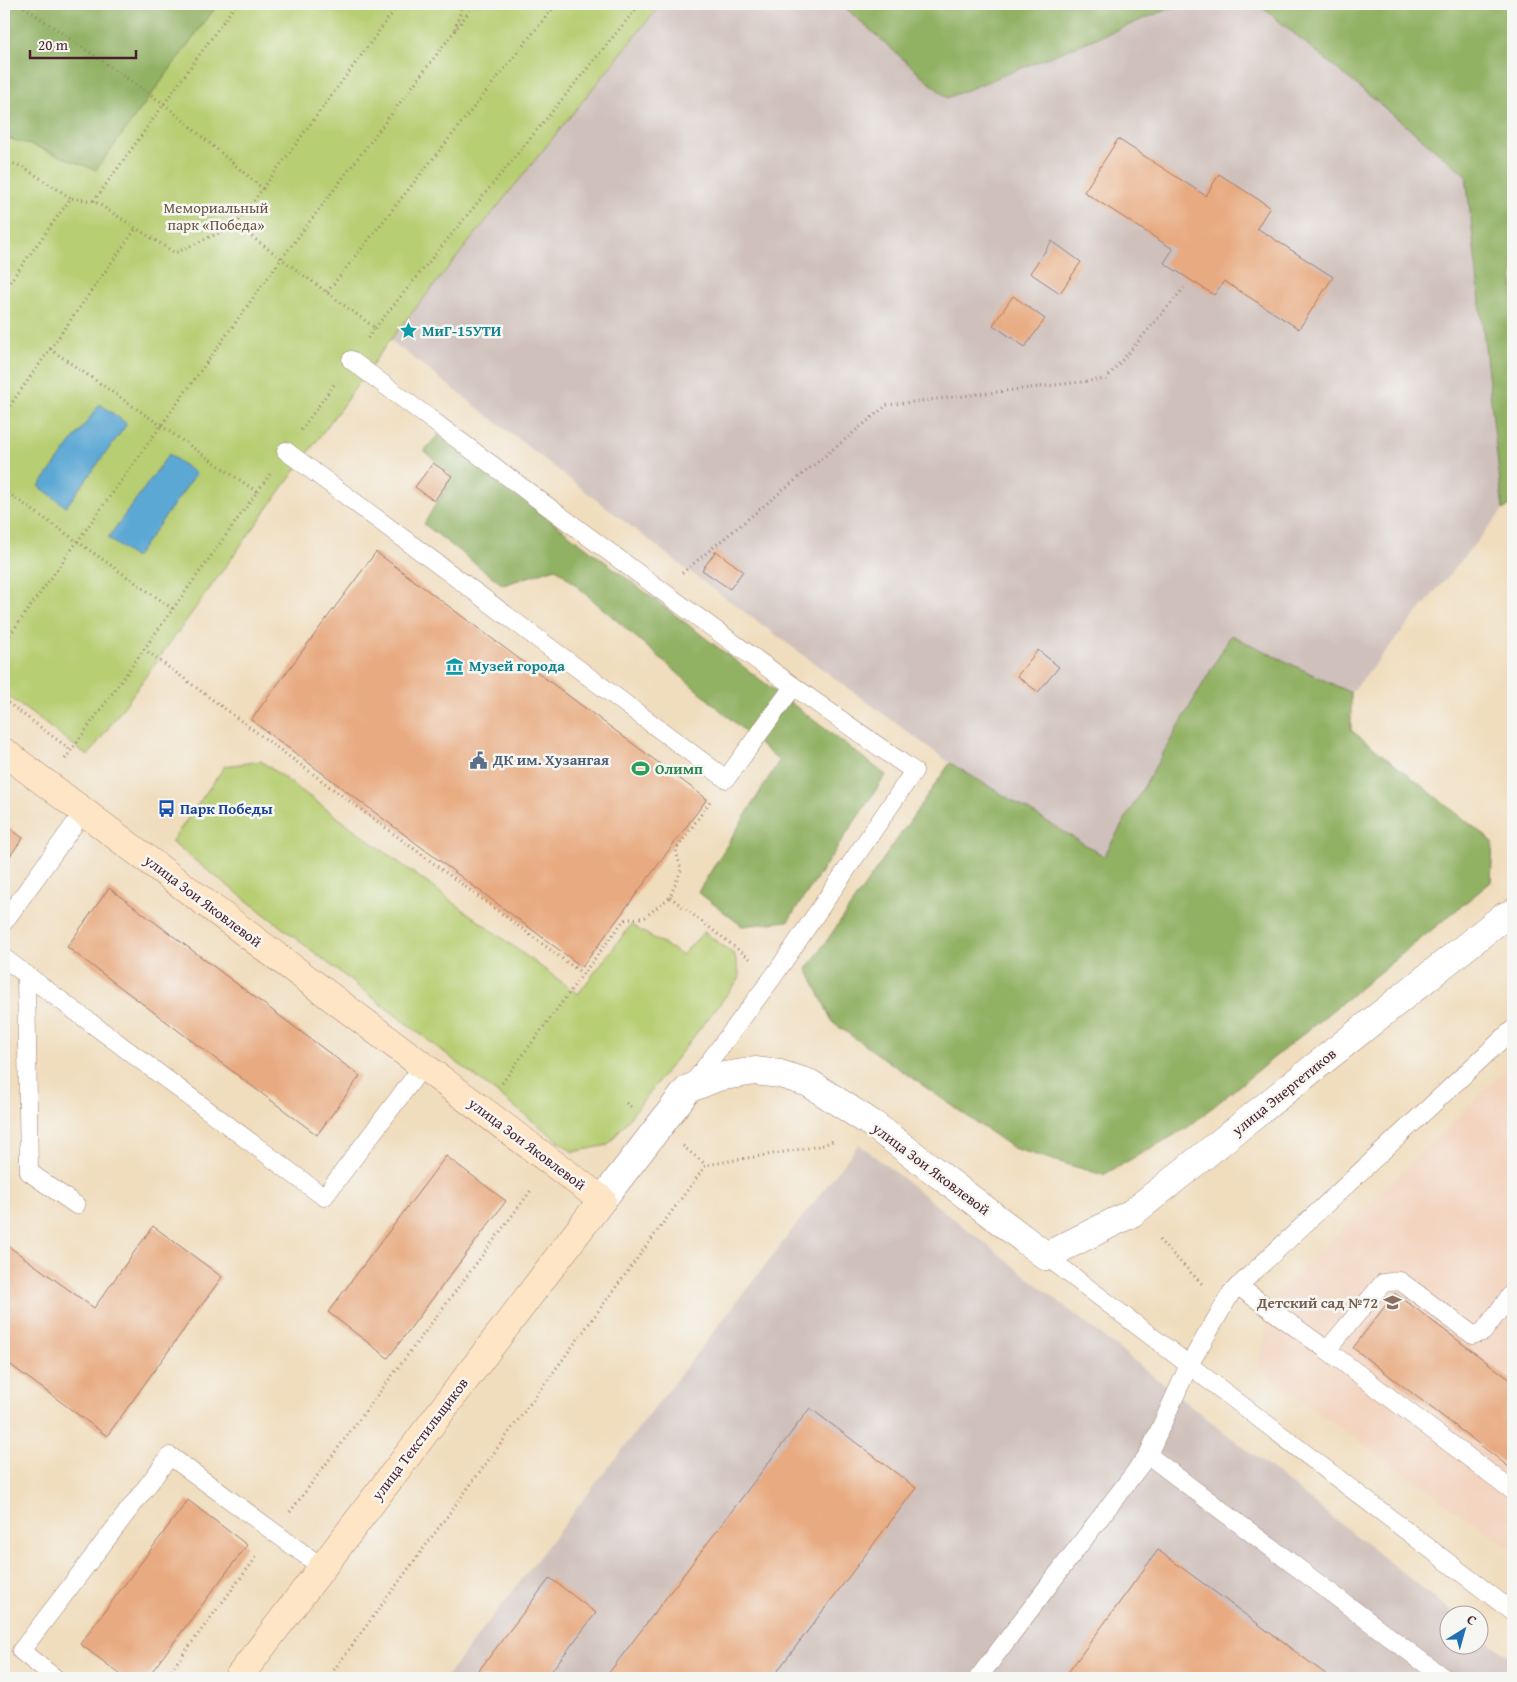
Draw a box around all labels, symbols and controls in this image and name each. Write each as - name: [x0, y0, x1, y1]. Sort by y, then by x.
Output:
- scale bar: [30, 28, 136, 60]
- text: 20 m: [38, 34, 69, 55]
- park label: Мемориальный парк «Победа»: [164, 197, 268, 235]
- place label: МиГ-15УТИ: [422, 320, 502, 341]
- place icon: МиГ-15УТИ: [398, 321, 418, 341]
- place label: Музей города: [469, 655, 565, 676]
- museum icon: Музей города: [445, 656, 465, 676]
- place label: ДК им. Хузангая: [492, 749, 609, 770]
- public building icon: ДК им. Хузангая: [469, 750, 489, 770]
- place label: Олимп: [655, 758, 703, 779]
- sports icon: Олимп: [631, 759, 651, 779]
- place label: Парк Победы: [180, 798, 273, 819]
- bus stop icon: Парк Победы: [156, 799, 176, 819]
- street label: улица Зои Яковлевой: [139, 849, 266, 952]
- street label: улица Энергетиков: [1226, 1043, 1340, 1141]
- street label: улица Зои Яковлевой: [463, 1092, 590, 1195]
- street label: улица Зои Яковлевой: [867, 1117, 994, 1220]
- place label: Детский сад №72: [1256, 1292, 1378, 1313]
- school or university icon: Детский сад №72: [1382, 1293, 1402, 1313]
- street label: улица Текстильщиков: [366, 1373, 473, 1505]
- north arrow: [1440, 1604, 1490, 1654]
- text: С: [1463, 1609, 1481, 1630]

